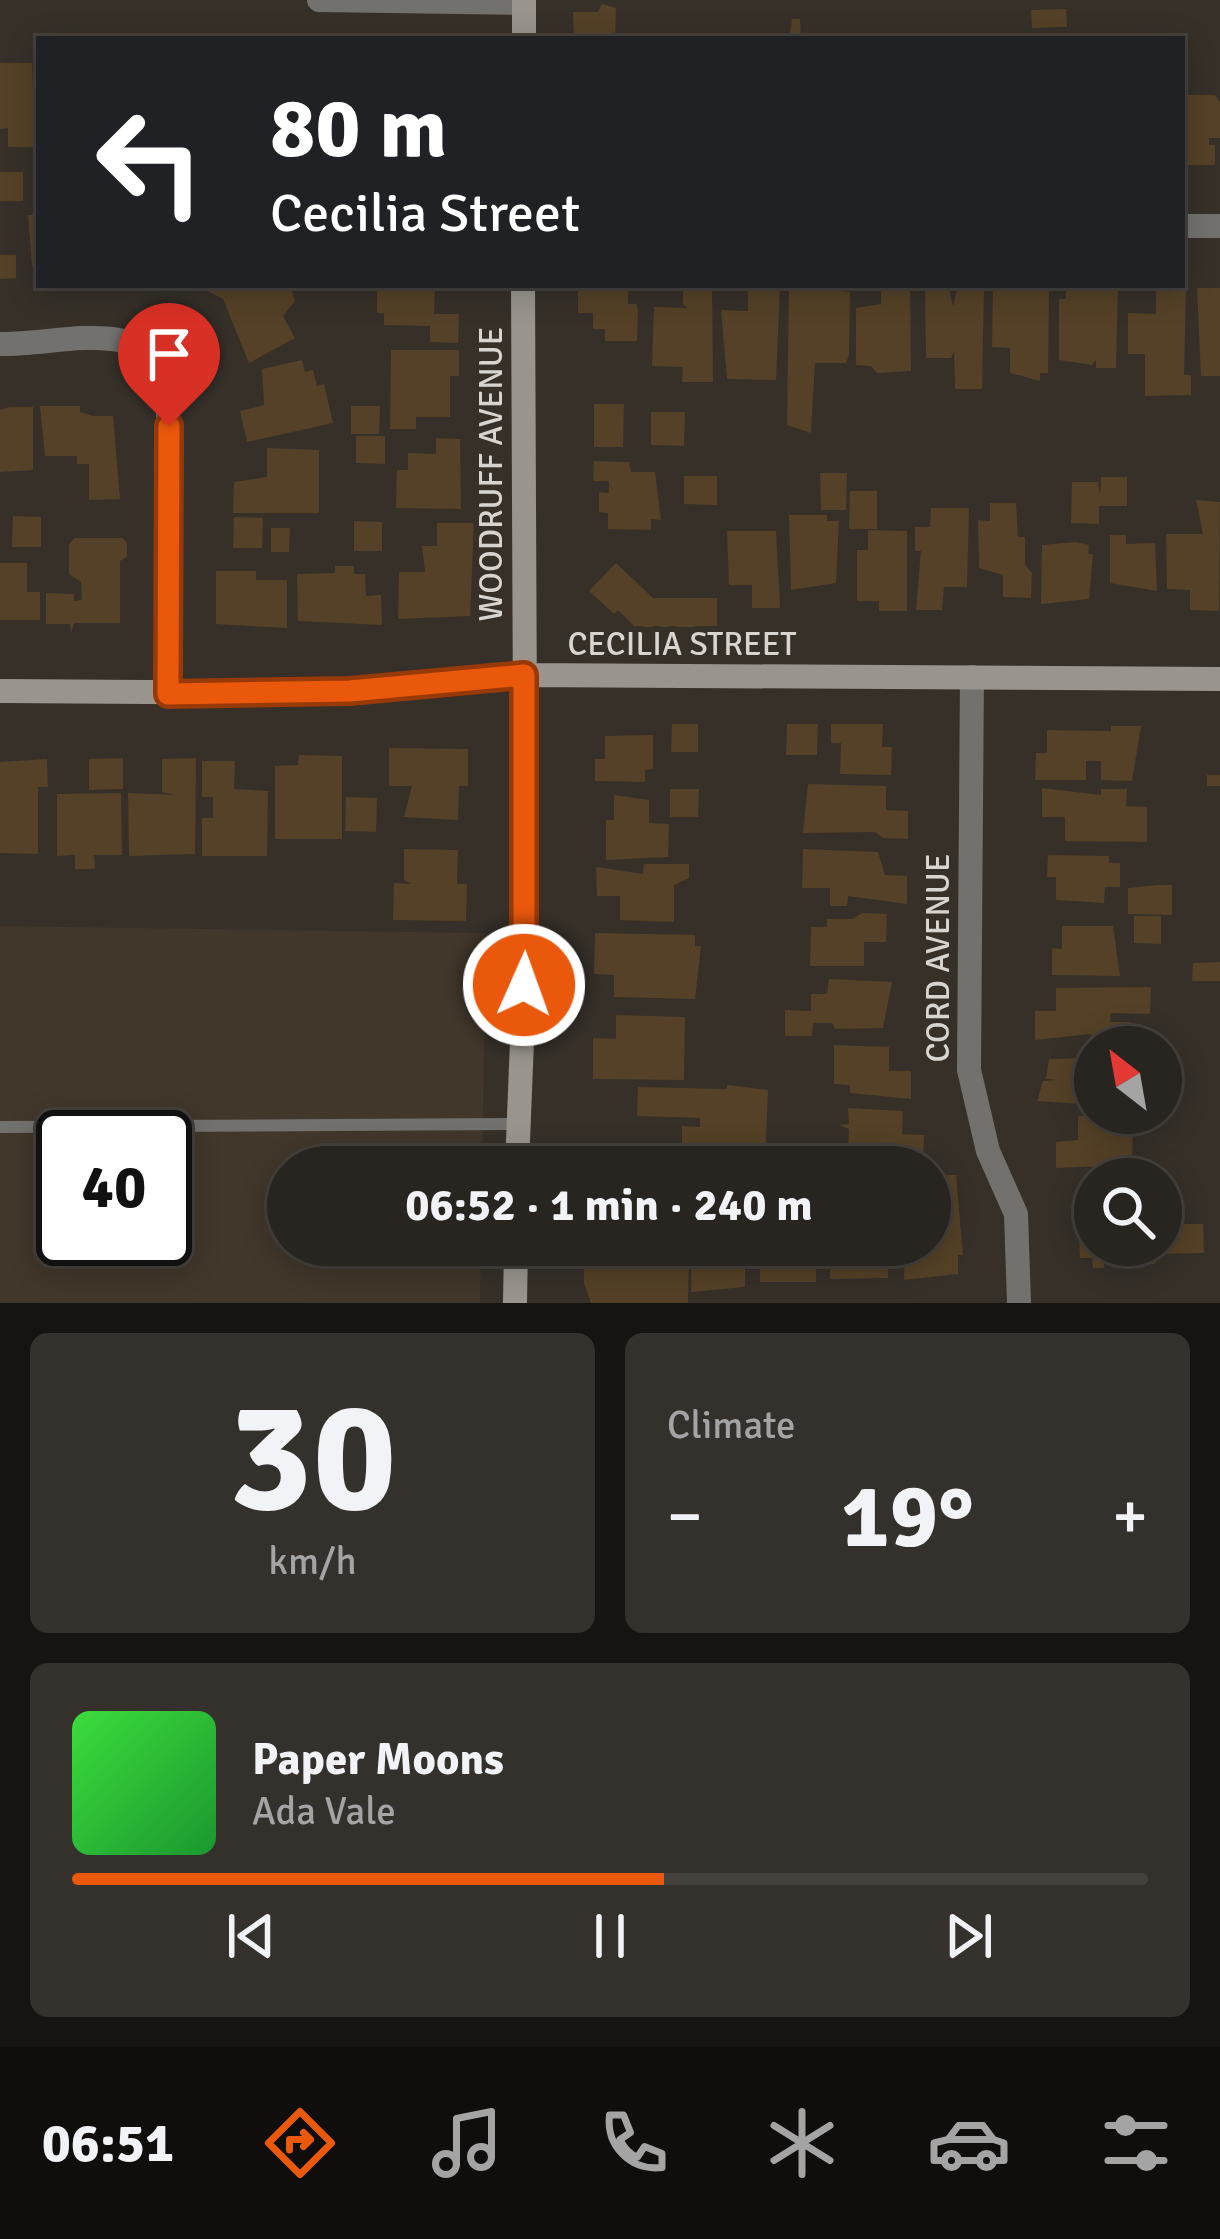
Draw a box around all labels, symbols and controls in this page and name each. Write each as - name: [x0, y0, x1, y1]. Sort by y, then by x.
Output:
- text: 80 m: [270, 77, 447, 181]
- icon: left: [72, 84, 228, 240]
- text: Cecilia Street: [270, 180, 580, 247]
- pin: [118, 303, 220, 426]
- icon: arrive: [136, 321, 202, 387]
- street label: WOODRUFF AVENUE: [471, 326, 512, 622]
- street label: CECILIA STREET: [567, 624, 797, 665]
- street label: CORD AVENUE: [918, 853, 959, 1063]
- position arrow: [461, 922, 587, 1048]
- north arrow: [1074, 1026, 1182, 1134]
- map controls: [1074, 1026, 1182, 1266]
- speed limit sign: 40: [36, 1110, 192, 1266]
- button: search: [1074, 1158, 1182, 1266]
- text: 06:52 · 1 min · 240 m: [405, 1178, 813, 1233]
- text: 30: [228, 1362, 397, 1555]
- text: Climate: [667, 1401, 796, 1449]
- text: 19°: [841, 1461, 974, 1572]
- text: −: [667, 1476, 703, 1557]
- text: +: [1112, 1476, 1148, 1557]
- text: km/h: [268, 1537, 357, 1585]
- text: Paper Moons: [252, 1732, 504, 1787]
- text: Ada Vale: [252, 1787, 396, 1835]
- icon: previous: [218, 1903, 284, 1969]
- icon: pause: [577, 1903, 643, 1969]
- icon: next: [936, 1903, 1002, 1969]
- icon: directions: [258, 2101, 342, 2185]
- icon: music: [425, 2101, 509, 2185]
- icon: phone: [592, 2101, 676, 2185]
- icon: climate: [760, 2101, 844, 2185]
- icon: car: [927, 2101, 1011, 2185]
- icon: filters: [1094, 2101, 1178, 2185]
- text: 06:51: [42, 2110, 174, 2177]

